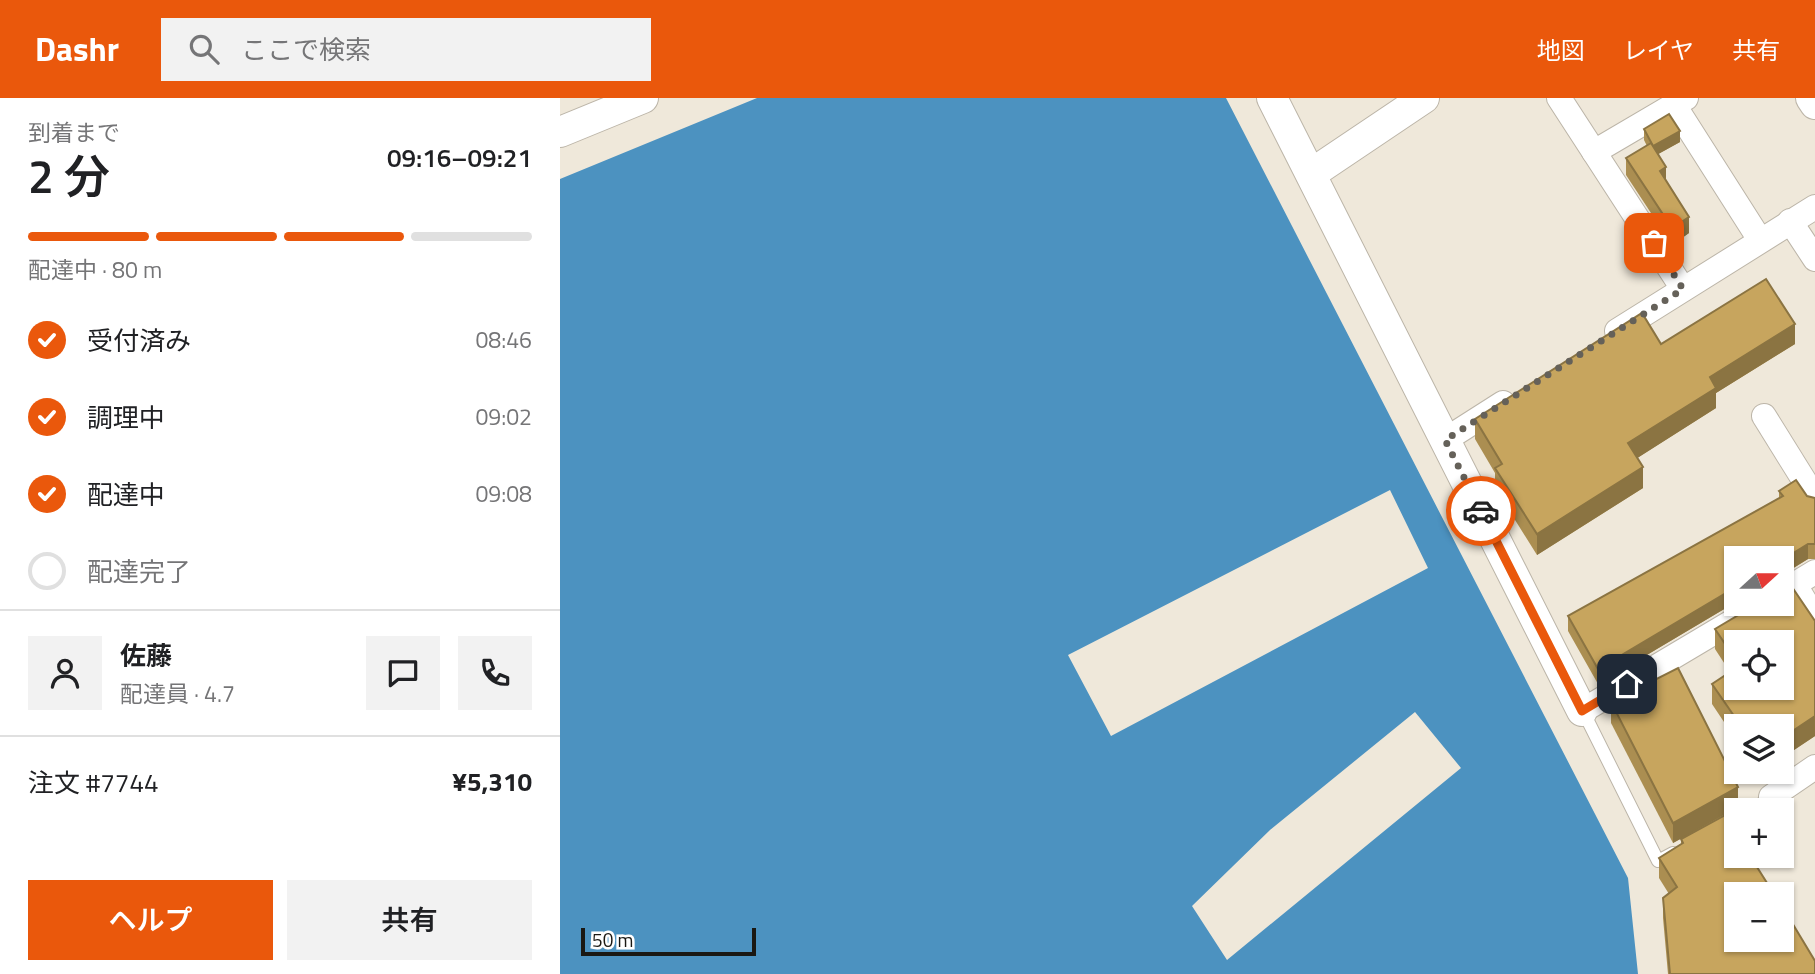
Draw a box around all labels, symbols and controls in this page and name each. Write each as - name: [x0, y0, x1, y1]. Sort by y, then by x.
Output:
- search box: [161, 18, 651, 81]
- text: Dashr: [35, 24, 119, 74]
- icon: search: [185, 30, 223, 68]
- text: ここで検索: [241, 30, 371, 69]
- text: 地図: [1537, 32, 1585, 68]
- text: レイヤ: [1623, 32, 1694, 68]
- text: 共有: [1732, 32, 1780, 68]
- text: 到着まで: [28, 115, 120, 150]
- text: 09:16–09:21: [387, 138, 532, 177]
- text: 2 分: [28, 141, 110, 211]
- pin: [1624, 213, 1684, 273]
- icon: bag: [1635, 224, 1673, 262]
- text: 配達中 · 80 m: [28, 252, 162, 287]
- icon: check: [28, 321, 66, 359]
- text: 受付済み: [87, 321, 191, 360]
- text: 08:46: [475, 322, 532, 357]
- icon: check: [28, 398, 66, 436]
- text: 調理中: [87, 398, 165, 437]
- text: 09:02: [475, 399, 532, 434]
- icon: check: [28, 475, 66, 513]
- text: 配達中: [87, 475, 165, 514]
- text: 09:08: [475, 476, 532, 511]
- courier: [1446, 476, 1516, 546]
- icon: car: [1462, 492, 1500, 530]
- north arrow: [1724, 546, 1794, 616]
- map controls: [1724, 546, 1794, 952]
- text: 配達完了: [87, 552, 191, 591]
- button: locate: [1724, 630, 1794, 700]
- button: person: [28, 636, 102, 710]
- text: 佐藤: [120, 636, 172, 675]
- button: chat: [366, 636, 440, 710]
- button: phone: [458, 636, 532, 710]
- pin: [1597, 654, 1657, 714]
- icon: home: [1608, 665, 1646, 703]
- text: 配達員 · 4.7: [120, 676, 235, 711]
- button: layers: [1724, 714, 1794, 784]
- text: ¥5,310: [452, 762, 532, 801]
- text: 注文 #7744: [28, 763, 159, 802]
- button: +: [1724, 798, 1794, 868]
- button: ヘルプ: [28, 880, 273, 960]
- button: 共有: [287, 880, 532, 960]
- button: −: [1724, 882, 1794, 952]
- scale bar: [581, 925, 756, 957]
- text: 50 m: [592, 925, 633, 954]

